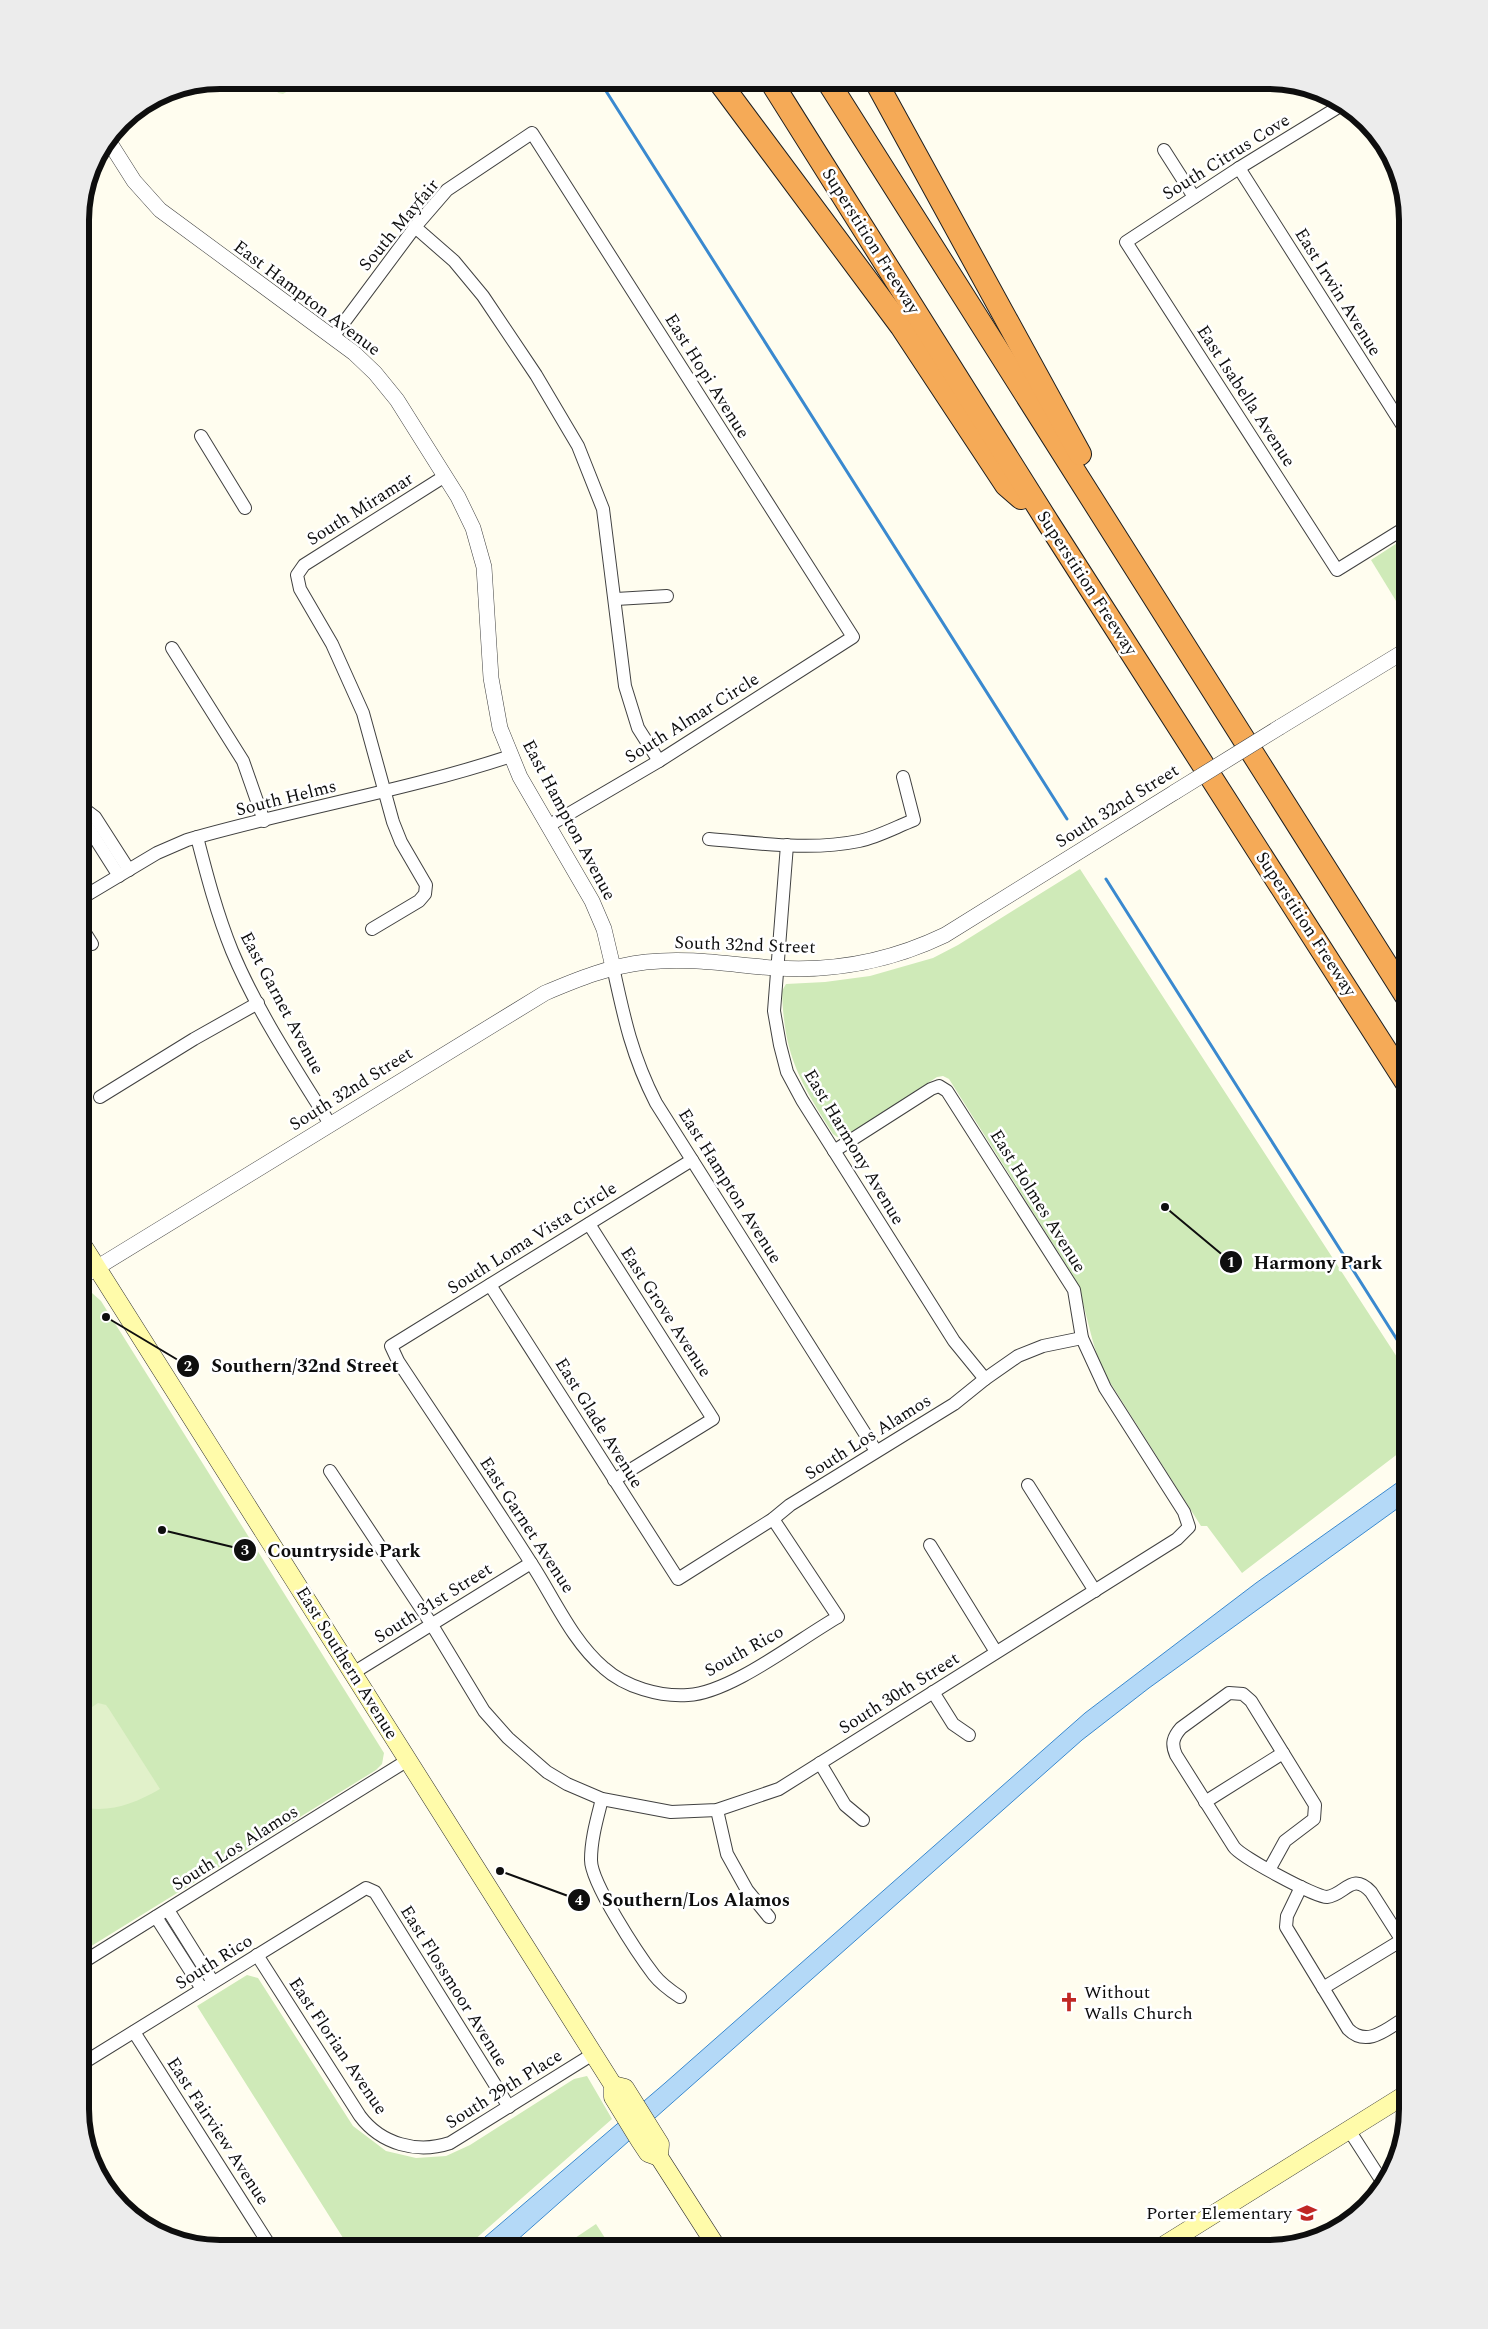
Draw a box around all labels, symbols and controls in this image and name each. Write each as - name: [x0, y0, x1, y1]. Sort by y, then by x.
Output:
- street label: South Citrus Cove: [1157, 107, 1295, 207]
- street label: Superstition Freeway: [815, 163, 928, 321]
- street label: South Mayfair: [352, 173, 446, 277]
- street label: East Irwin Avenue: [1288, 223, 1388, 361]
- street label: East Hampton Avenue: [228, 233, 386, 363]
- street label: East Hopi Avenue: [658, 308, 756, 444]
- street label: East Isabella Avenue: [1190, 320, 1302, 472]
- street label: South Miramar: [301, 465, 419, 553]
- street label: Superstition Freeway: [1030, 505, 1145, 662]
- street label: South Almar Circle: [620, 666, 764, 770]
- street label: East Hampton Avenue: [515, 735, 623, 905]
- street label: South 32nd Street: [1050, 757, 1184, 855]
- street label: South Helms: [233, 772, 339, 824]
- street label: Superstition Freeway: [1249, 846, 1364, 1003]
- street label: East Garnet Avenue: [233, 927, 331, 1079]
- street label: South 32nd Street: [674, 929, 816, 961]
- street label: South 32nd Street: [284, 1040, 418, 1138]
- street label: East Harmony Avenue: [797, 1064, 911, 1230]
- street label: East Hampton Avenue: [671, 1103, 789, 1269]
- street label: East Holmes Avenue: [983, 1124, 1093, 1278]
- street label: South Loma Vista Circle: [442, 1175, 622, 1301]
- street label: East Grove Avenue: [614, 1241, 718, 1383]
- callout: Harmony Park: [1218, 1245, 1392, 1279]
- text: Harmony Park: [1254, 1249, 1383, 1278]
- text: 1: [1227, 1251, 1235, 1274]
- callout: Southern/32nd Street: [176, 1349, 408, 1383]
- text: Southern/32nd Street: [211, 1352, 399, 1381]
- street label: East Glade Avenue: [548, 1352, 650, 1494]
- text: 2: [184, 1355, 192, 1378]
- street label: South Los Alamos: [799, 1387, 937, 1487]
- street label: East Garnet Avenue: [473, 1451, 581, 1599]
- callout: Countryside Park: [232, 1533, 431, 1567]
- text: Countryside Park: [267, 1537, 421, 1566]
- text: 3: [241, 1539, 249, 1562]
- street label: South 31st Street: [369, 1556, 497, 1650]
- street label: East Southern Avenue: [289, 1581, 405, 1745]
- street label: South Rico: [699, 1618, 789, 1684]
- street label: South 30th Street: [833, 1645, 965, 1741]
- street label: South Los Alamos: [166, 1798, 304, 1898]
- callout: Southern/Los Alamos: [567, 1883, 800, 1917]
- text: Southern/Los Alamos: [602, 1886, 790, 1915]
- text: 4: [575, 1889, 584, 1912]
- street label: East Flossmoor Avenue: [393, 1900, 515, 2072]
- street label: South Rico: [170, 1928, 258, 1996]
- street label: East Florian Avenue: [282, 1972, 394, 2120]
- place label: Without Walls Church: [1084, 1979, 1193, 2027]
- church icon: Without Walls Church: [1058, 1991, 1080, 2013]
- street label: South 29th Place: [440, 2042, 568, 2136]
- street label: East Fairview Avenue: [160, 2052, 276, 2210]
- place label: Porter Elementary: [1146, 2200, 1293, 2227]
- school or university icon: Porter Elementary: [1296, 2202, 1318, 2224]

